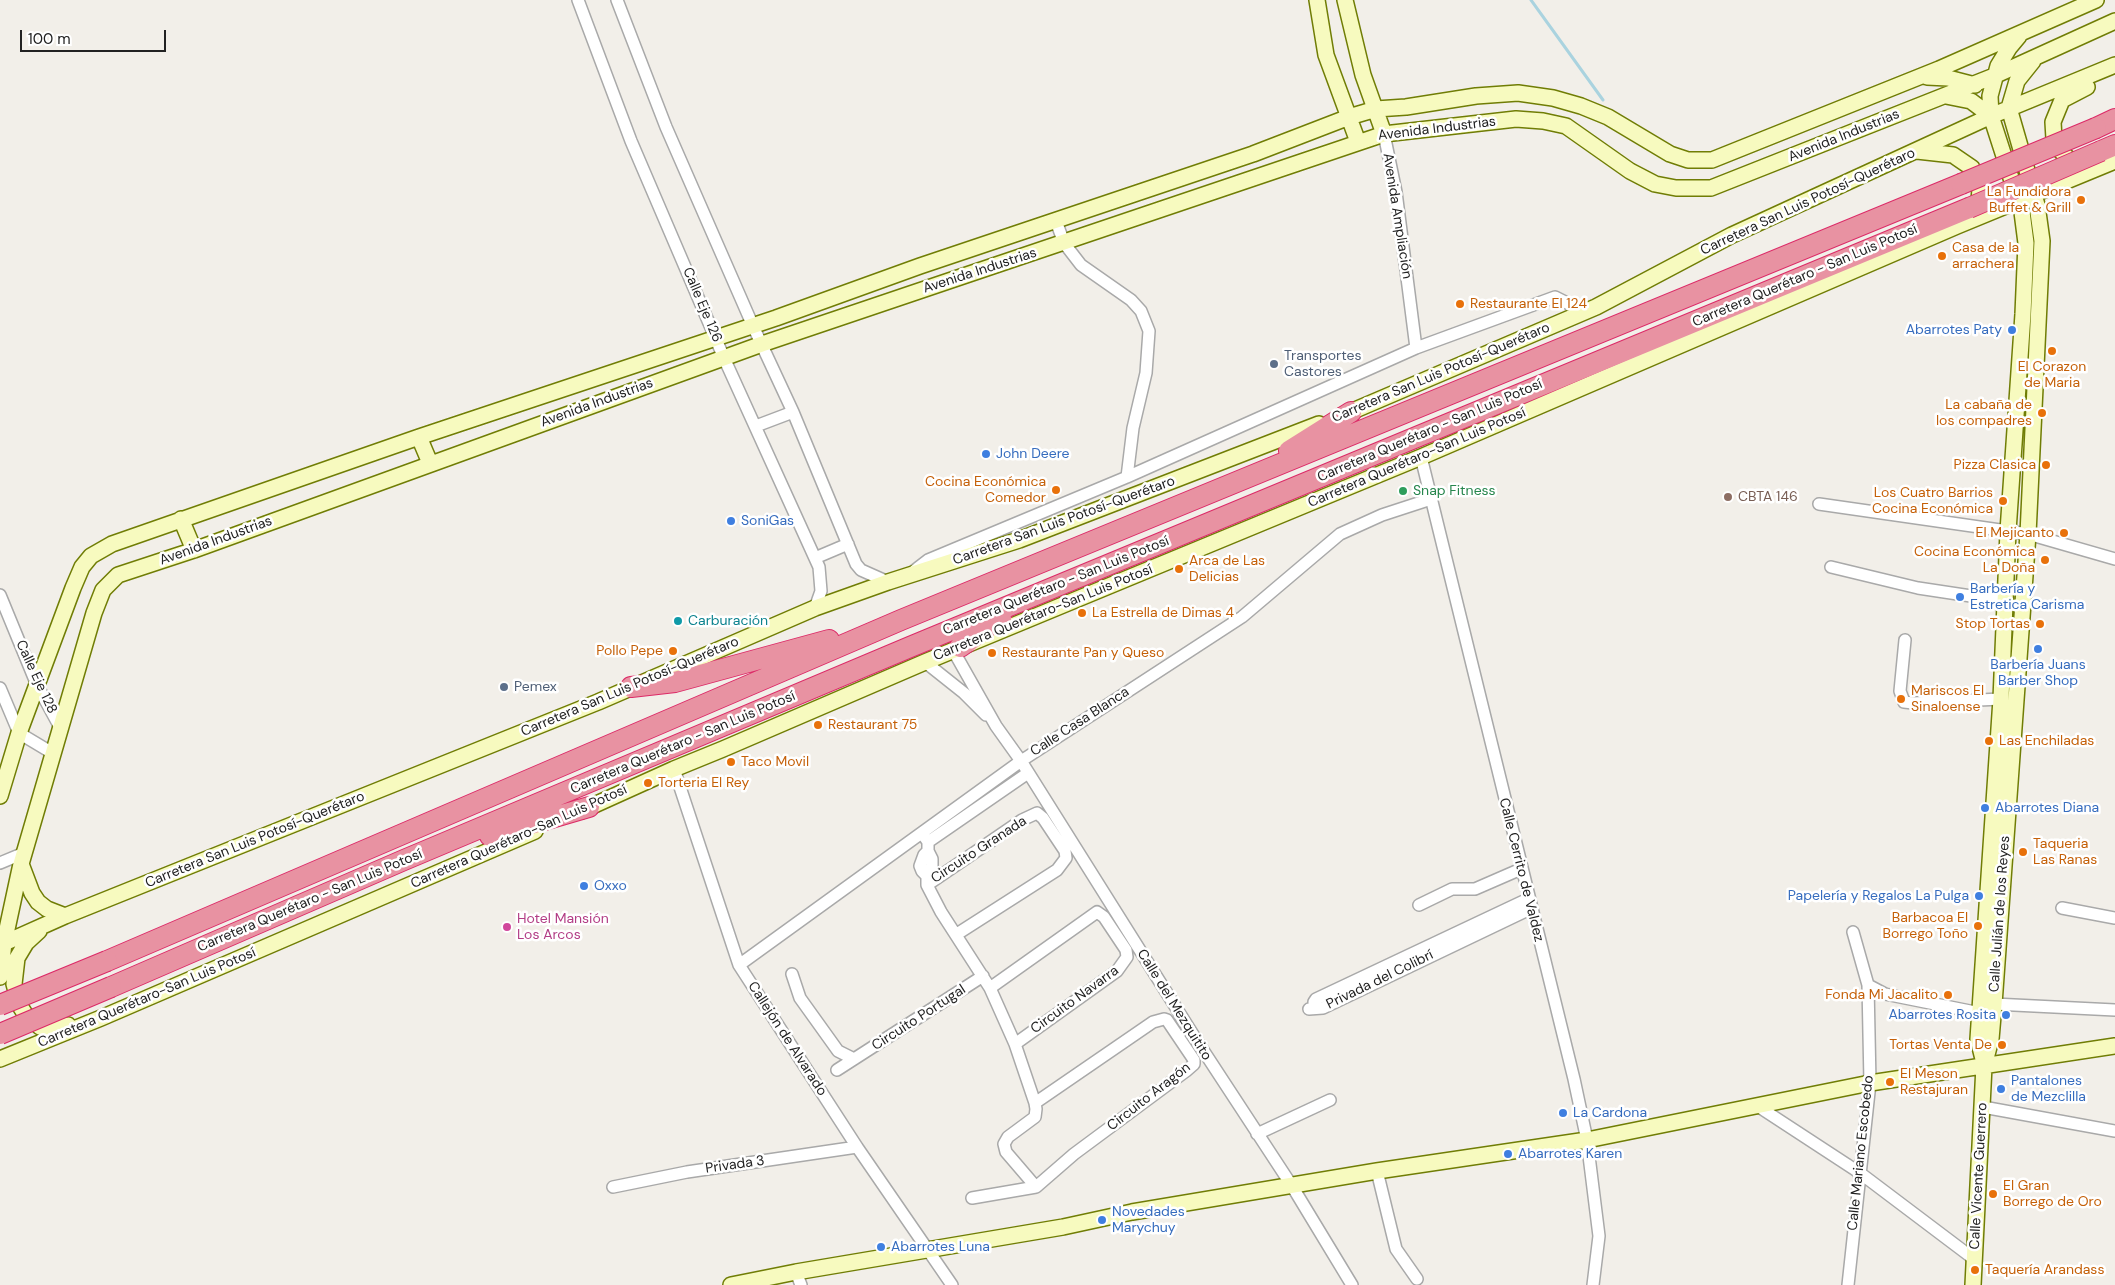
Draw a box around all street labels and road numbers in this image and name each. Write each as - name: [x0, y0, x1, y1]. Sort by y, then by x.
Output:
- street label: Avenida Industrias: [1786, 106, 1902, 166]
- street label: Avenida Industrias: [1377, 113, 1497, 145]
- street label: Carretera San Luis Potosí-Querétaro: [1698, 145, 1918, 259]
- street label: Avenida Ampliación: [1379, 152, 1415, 280]
- street label: Carretera Querétaro - San Luis Potosí: [1690, 221, 1920, 331]
- street label: Avenida Industrias: [921, 245, 1039, 297]
- street label: Calle Eje 126: [679, 265, 725, 345]
- street label: Carretera San Luis Potosí-Querétaro: [1330, 319, 1552, 427]
- street label: Avenida Industrias: [538, 375, 656, 431]
- street label: Carretera Querétaro - San Luis Potosí: [1315, 376, 1545, 486]
- street label: Carretera Querétaro-San Luis Potosí: [1306, 404, 1528, 512]
- street label: Carretera San Luis Potosí-Querétaro: [951, 473, 1177, 569]
- street label: Avenida Industrias: [157, 513, 275, 569]
- street label: Carretera Querétaro - San Luis Potosí: [940, 533, 1172, 639]
- street label: Carretera Querétaro-San Luis Potosí: [931, 561, 1155, 665]
- street label: Carretera San Luis Potosí-Querétaro: [519, 633, 741, 741]
- street label: Calle Eje 128: [12, 638, 60, 716]
- street label: Calle Casa Blanca: [1027, 684, 1133, 760]
- street label: Carretera Querétaro - San Luis Potosí: [568, 688, 798, 798]
- street label: Carretera Querétaro-San Luis Potosí: [408, 782, 630, 892]
- street label: Carretera San Luis Potosí-Querétaro: [143, 788, 367, 892]
- street label: Calle Cerrito de Valdez: [1495, 796, 1547, 944]
- street label: Circuito Granada: [928, 813, 1030, 887]
- street label: Calle Julián de los Reyes: [1986, 835, 2014, 993]
- street label: Carretera Querétaro - San Luis Potosí: [195, 846, 425, 956]
- street label: Carretera Querétaro-San Luis Potosí: [36, 944, 258, 1052]
- street label: Calle del Mezquitito: [1133, 946, 1215, 1064]
- street label: Privada del Colibrí: [1324, 947, 1436, 1013]
- street label: Circuito Navarra: [1028, 962, 1122, 1038]
- street label: Callejón de Alvarado: [744, 979, 830, 1099]
- street label: Circuito Portugal: [869, 981, 969, 1055]
- street label: Circuito Aragón: [1104, 1059, 1194, 1135]
- street label: Calle Mariano Escobedo: [1844, 1074, 1878, 1232]
- street label: Calle Vicente Guerrero: [1967, 1102, 1991, 1250]
- street label: Privada 3: [704, 1153, 766, 1177]

